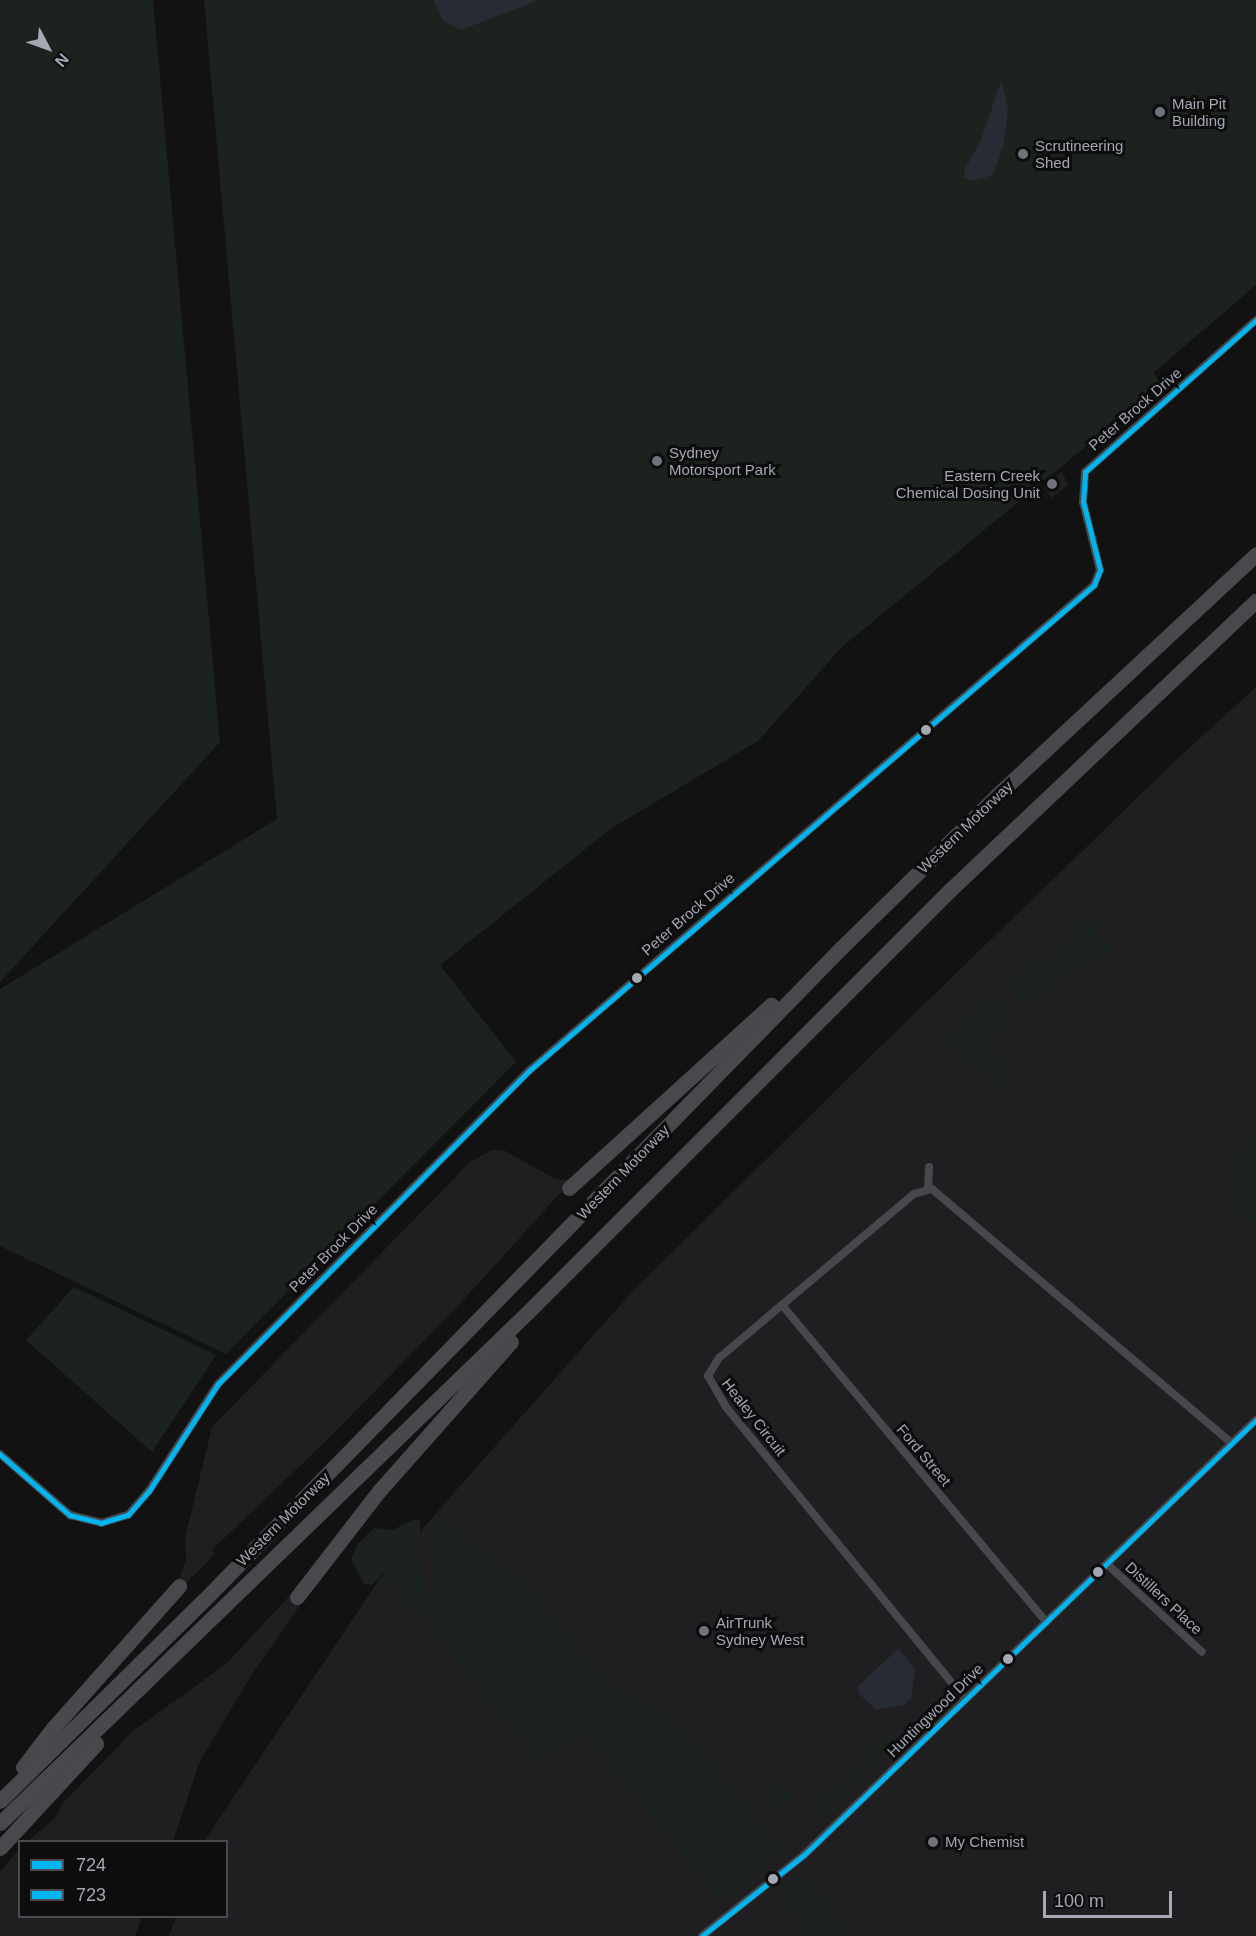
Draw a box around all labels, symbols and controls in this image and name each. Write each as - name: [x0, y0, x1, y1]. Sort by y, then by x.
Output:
- north arrow: [18, 18, 78, 78]
- text: N: [52, 50, 72, 70]
- place label: Main Pit Building: [1172, 94, 1226, 129]
- marker: Main Pit Building: [1153, 105, 1167, 119]
- place label: Scrutineering Shed: [1035, 136, 1123, 171]
- marker: Scrutineering Shed: [1016, 147, 1030, 161]
- street label: Peter Brock Drive: [1085, 364, 1185, 454]
- place label: Sydney Motorsport Park: [669, 443, 776, 478]
- marker: Sydney Motorsport Park: [650, 454, 664, 468]
- place label: Eastern Creek Chemical Dosing Unit: [896, 466, 1040, 501]
- marker: Eastern Creek Chemical Dosing Unit: [1045, 477, 1059, 491]
- unlabelled marker: [920, 724, 932, 736]
- street label: Western Motorway: [914, 777, 1016, 877]
- street label: Peter Brock Drive: [638, 869, 738, 959]
- unlabelled marker: [631, 972, 643, 984]
- street label: Western Motorway: [573, 1121, 673, 1223]
- street label: Peter Brock Drive: [285, 1200, 381, 1296]
- street label: Healey Circuit: [718, 1375, 790, 1459]
- street label: Ford Street: [893, 1420, 955, 1490]
- street label: Western Motorway: [233, 1469, 333, 1569]
- street label: Distillers Place: [1122, 1558, 1206, 1638]
- unlabelled marker: [1092, 1566, 1104, 1578]
- place label: AirTrunk Sydney West: [716, 1613, 804, 1648]
- marker: AirTrunk Sydney West: [697, 1624, 711, 1638]
- unlabelled marker: [1002, 1653, 1014, 1665]
- street label: Huntingwood Drive: [883, 1660, 987, 1760]
- place label: My Chemist: [945, 1833, 1024, 1851]
- marker: My Chemist: [926, 1835, 940, 1849]
- legend: [18, 1840, 228, 1918]
- text: 724: [76, 1855, 106, 1875]
- unlabelled marker: [767, 1873, 779, 1885]
- scale bar: [1046, 1879, 1175, 1917]
- text: 723: [76, 1885, 106, 1905]
- text: 100 m: [1054, 1891, 1104, 1911]

